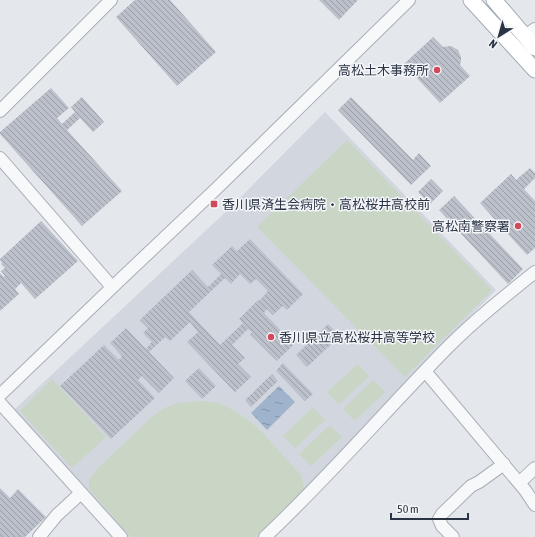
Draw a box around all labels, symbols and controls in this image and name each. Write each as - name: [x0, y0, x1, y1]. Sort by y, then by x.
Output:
- north arrow: [479, 16, 519, 56]
- text: N: [487, 37, 499, 51]
- place label: 高松土木事務所: [338, 63, 429, 78]
- marker: 高松土木事務所: [432, 65, 442, 75]
- place label: 香川県済生会病院・高松桜井高校前: [222, 197, 430, 212]
- marker: 香川県済生会病院・高松桜井高校前: [209, 199, 219, 209]
- place label: 高松南警察署: [432, 219, 510, 234]
- marker: 高松南警察署: [513, 221, 523, 231]
- place label: 香川県立高松桜井高等学校: [279, 330, 435, 345]
- marker: 香川県立高松桜井高等学校: [266, 332, 276, 342]
- scale bar: [391, 495, 468, 521]
- text: 50 m: [397, 502, 419, 516]

